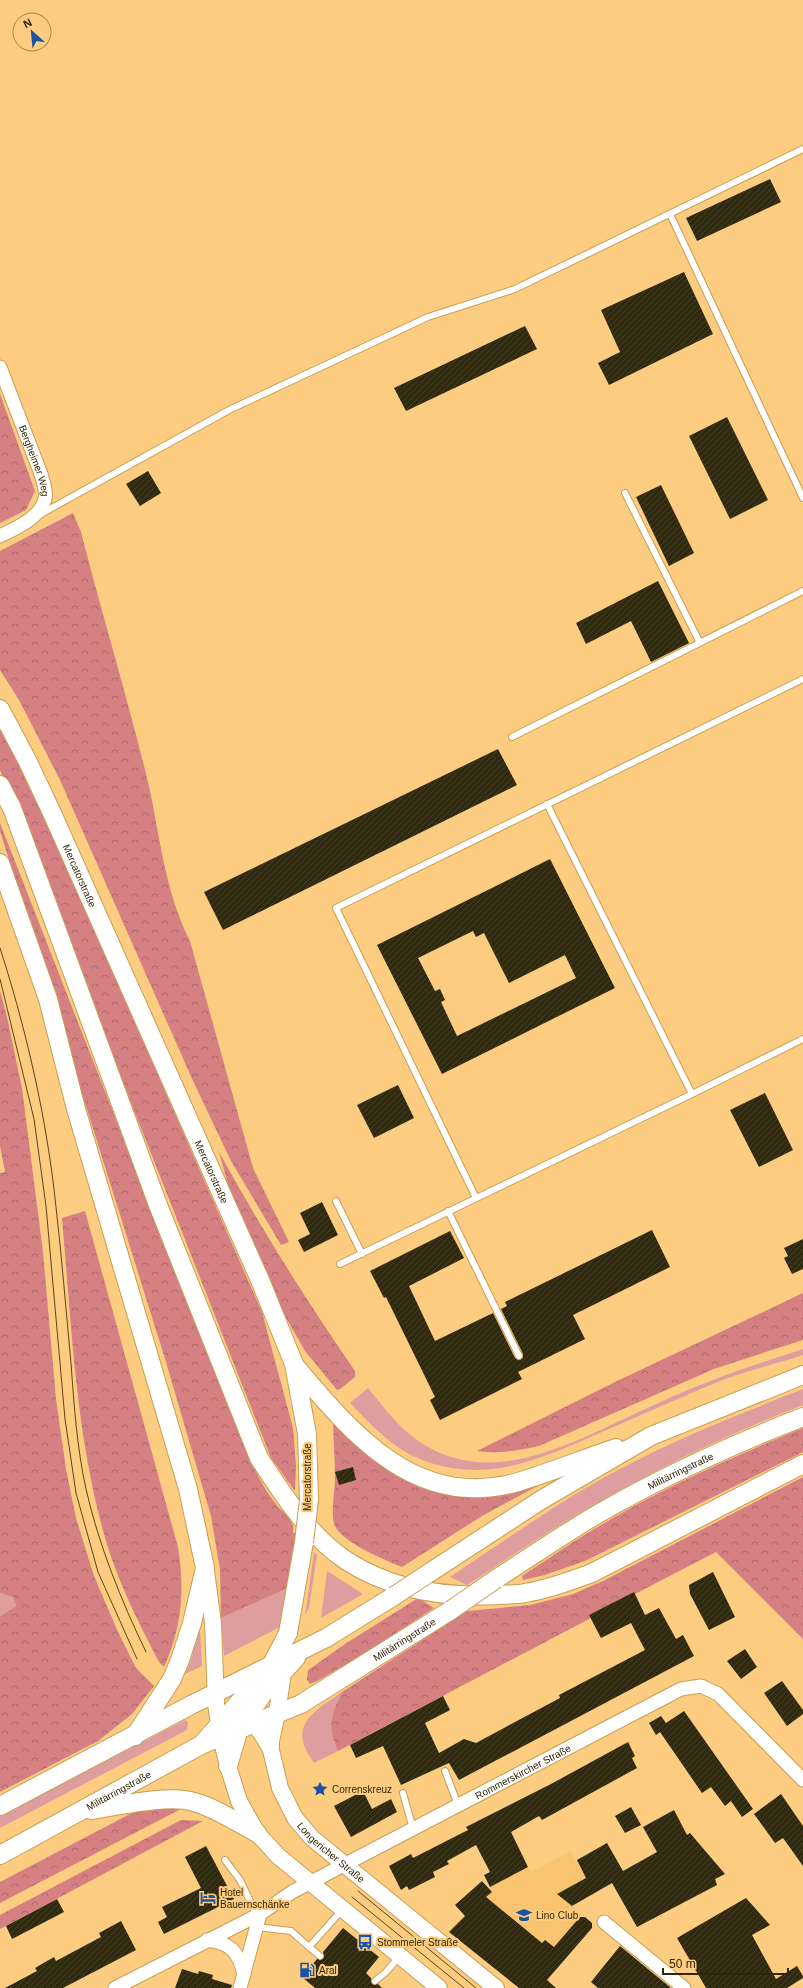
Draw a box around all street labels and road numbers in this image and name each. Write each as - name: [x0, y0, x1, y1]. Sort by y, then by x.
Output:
- street label: Bergheimer Weg: [17, 424, 51, 497]
- street label: Mercatorstraße: [61, 843, 98, 910]
- street label: Mercatorstraße: [192, 1139, 230, 1206]
- street label: Mercatorstraße: [302, 1443, 313, 1511]
- street label: Militärringstraße: [646, 1450, 716, 1492]
- street label: Militärringstraße: [371, 1616, 438, 1663]
- street label: Rommerskircher Straße: [473, 1742, 573, 1801]
- street label: Militärringstraße: [85, 1768, 153, 1813]
- street label: Longericher Straße: [295, 1820, 367, 1885]

